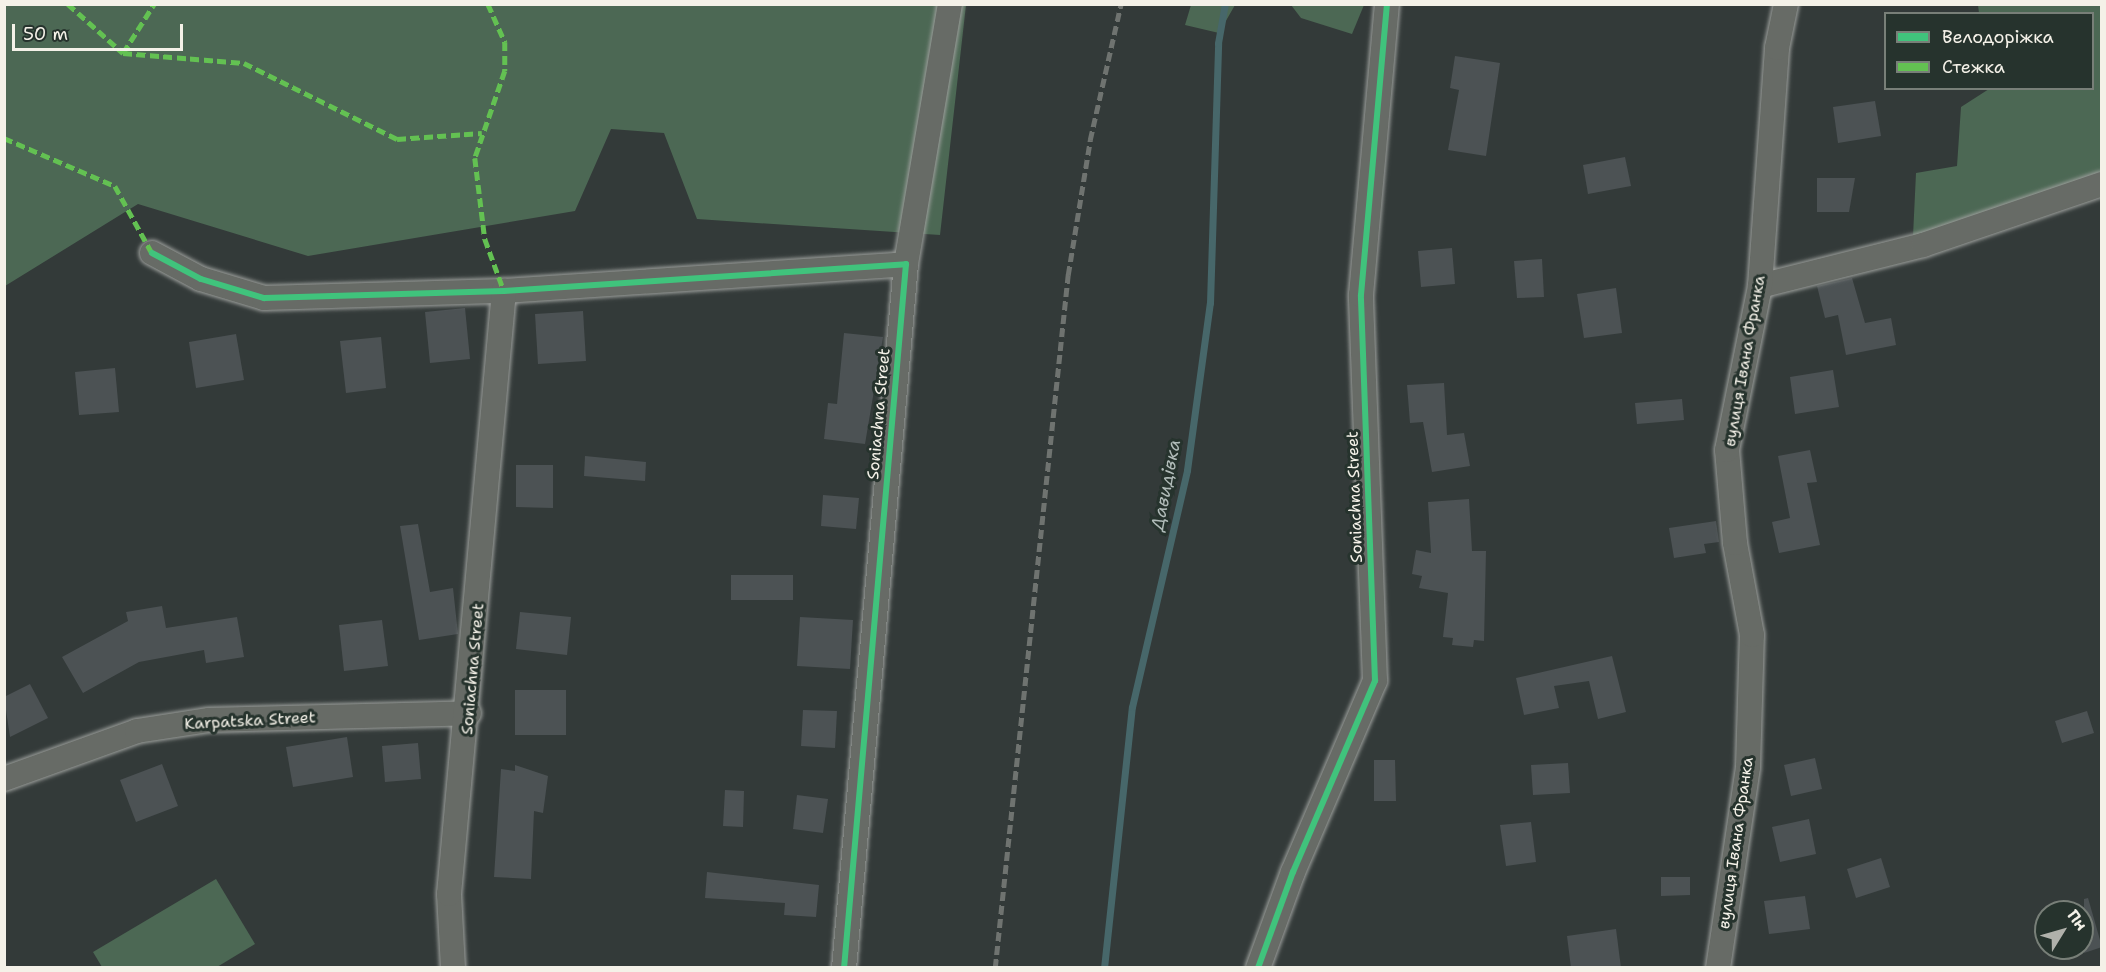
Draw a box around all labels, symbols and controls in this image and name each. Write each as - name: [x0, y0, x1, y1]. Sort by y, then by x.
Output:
- scale bar: [15, 12, 186, 50]
- legend: [1884, 12, 2094, 90]
- text: 50 m: [23, 22, 68, 46]
- text: Велодоріжка: [1942, 25, 2054, 49]
- text: Стежка: [1942, 55, 2005, 79]
- street label: вулиця Івана Франка: [1720, 274, 1770, 448]
- street label: Soniachna Street: [864, 347, 894, 481]
- street label: Soniachna Street: [1343, 431, 1367, 563]
- water label: Давидівка: [1147, 438, 1185, 532]
- street label: Soniachna Street: [458, 602, 488, 736]
- street label: Karpatska Street: [184, 708, 316, 734]
- street label: вулиця Івана Франка: [1714, 756, 1758, 930]
- north arrow: [2034, 900, 2094, 960]
- text: Пн: [2062, 905, 2092, 935]

